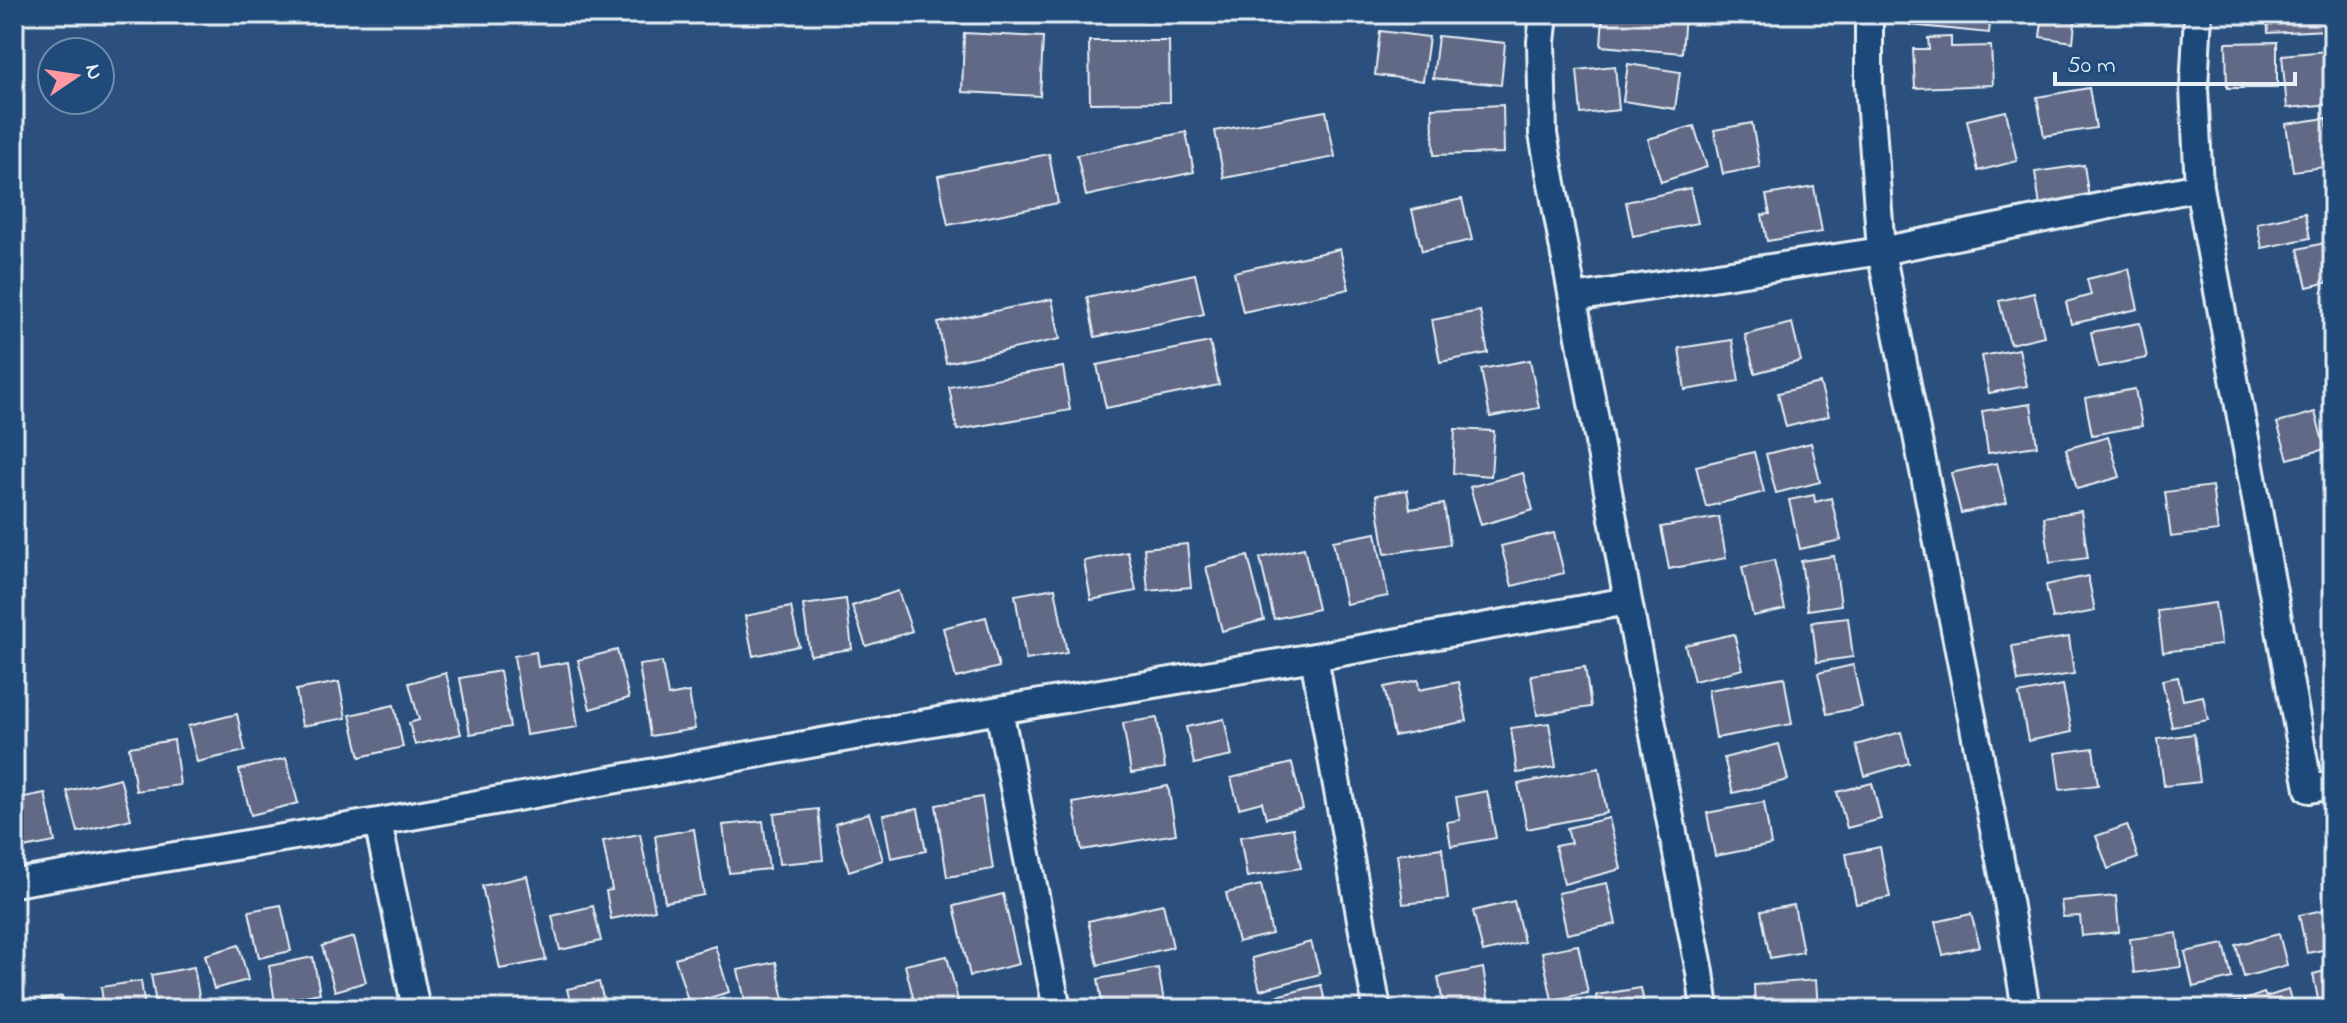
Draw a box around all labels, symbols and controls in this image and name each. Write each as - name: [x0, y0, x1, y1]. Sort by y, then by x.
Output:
- north arrow: [36, 36, 116, 116]
- scale bar: [2055, 36, 2295, 86]
- text: 50 m: [2067, 49, 2116, 84]
- text: N: [75, 61, 110, 83]

